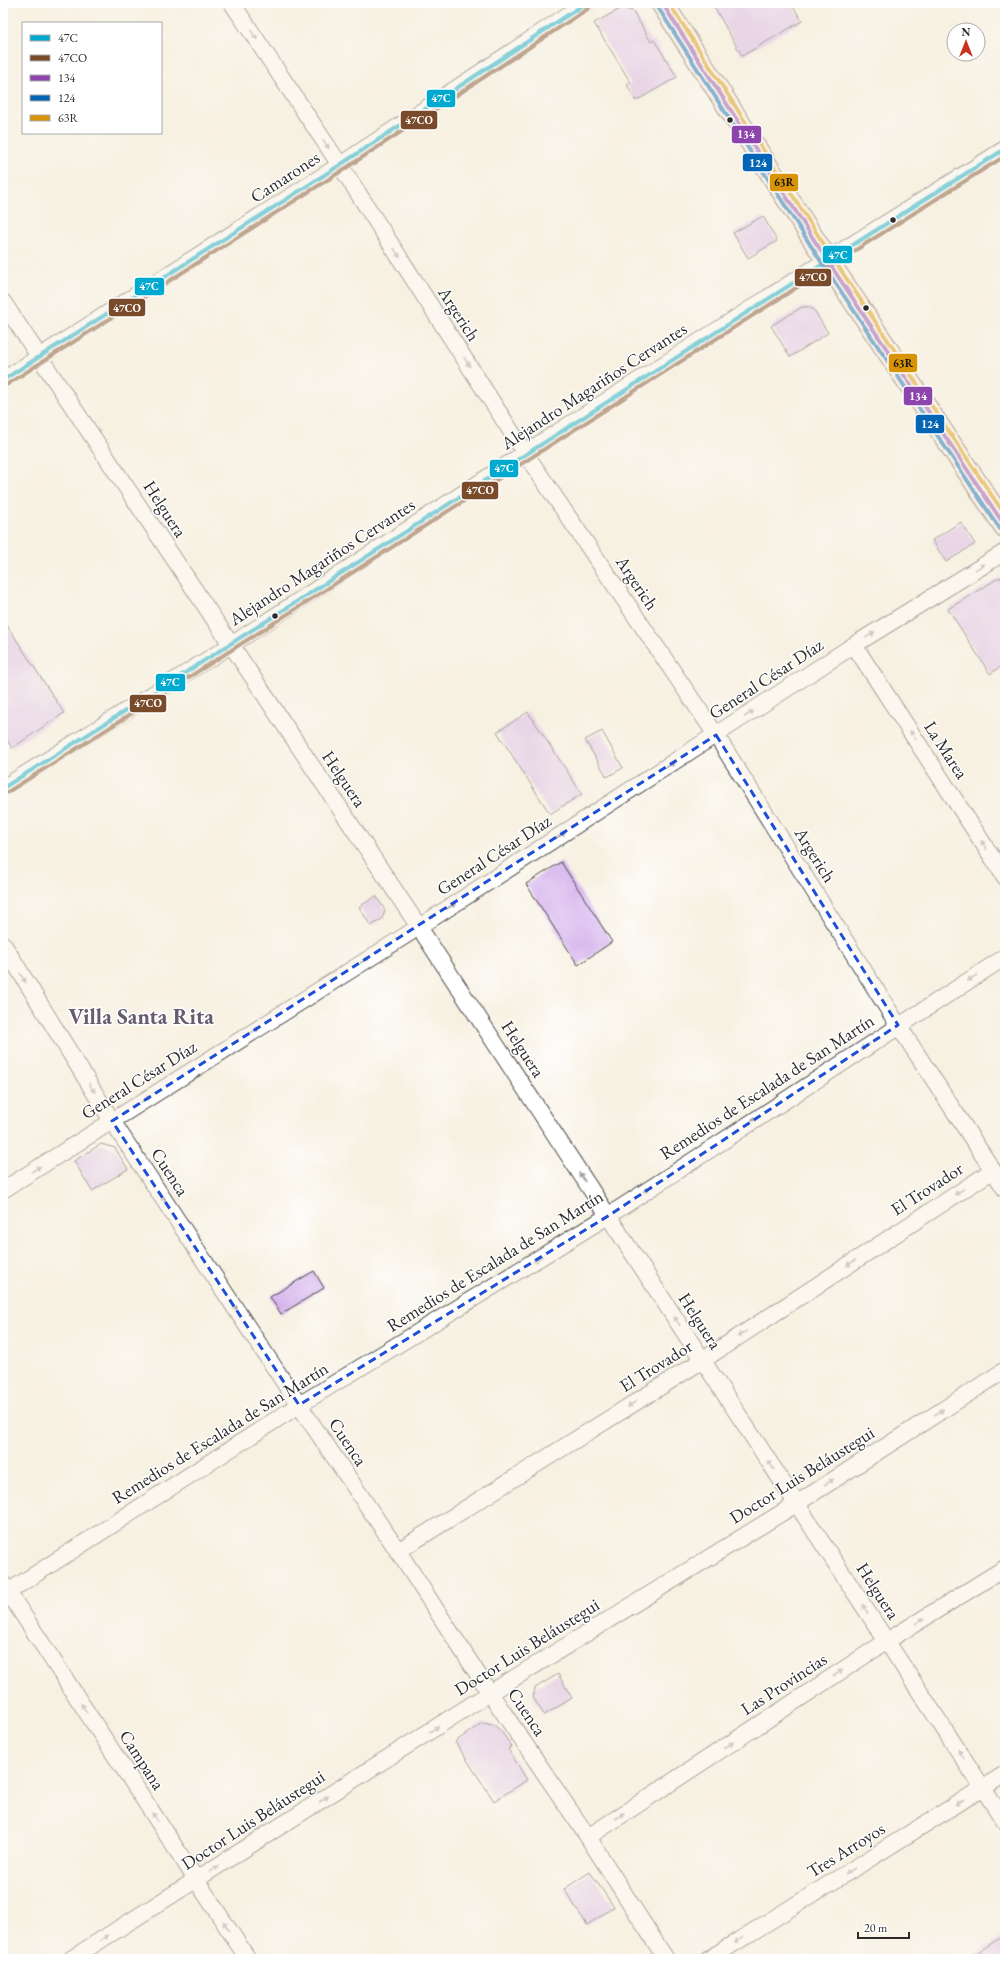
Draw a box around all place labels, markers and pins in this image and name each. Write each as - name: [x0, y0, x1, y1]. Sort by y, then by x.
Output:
- unlabelled marker: [725, 115, 735, 125]
- unlabelled marker: [888, 215, 898, 225]
- unlabelled marker: [861, 303, 871, 313]
- unlabelled marker: [270, 611, 280, 621]

